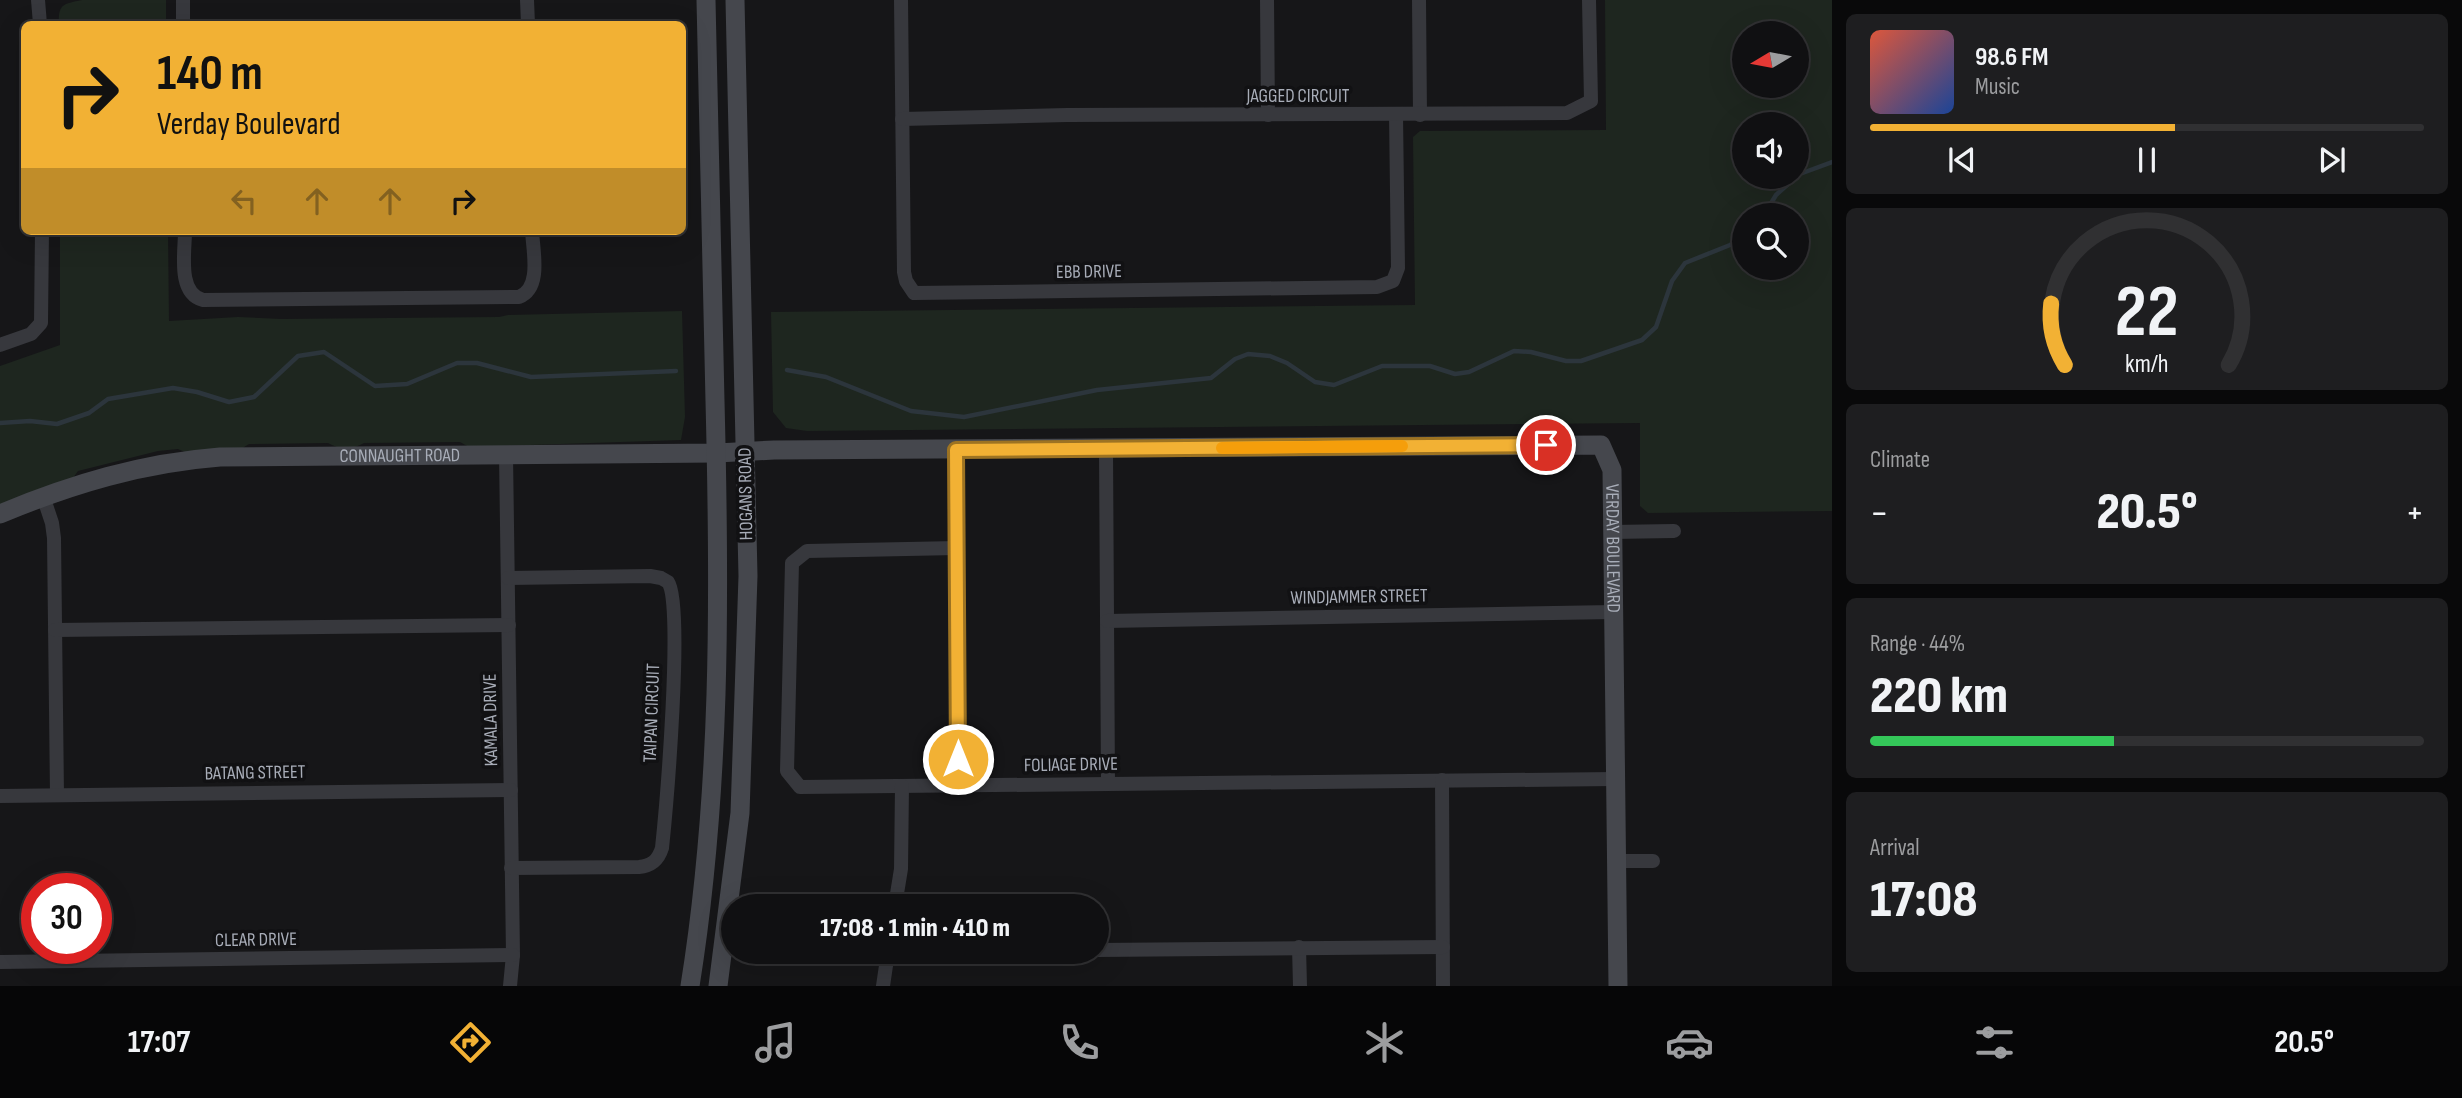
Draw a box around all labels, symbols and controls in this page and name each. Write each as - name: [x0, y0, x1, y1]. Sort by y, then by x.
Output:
- north arrow: [1732, 21, 1810, 98]
- map controls: [1732, 21, 1809, 280]
- text: 98.6 FM: [1975, 42, 2049, 73]
- text: 140 m: [157, 45, 263, 104]
- icon: right: [42, 49, 133, 140]
- text: Music: [1975, 73, 2020, 101]
- street label: JAGGED CIRCUIT: [1246, 85, 1350, 108]
- text: Verday Boulevard: [157, 105, 341, 144]
- button: sound: [1732, 112, 1809, 189]
- icon: previous: [1943, 141, 1981, 179]
- icon: pause: [2128, 141, 2166, 179]
- icon: next: [2313, 141, 2351, 179]
- icon: left: [225, 182, 263, 220]
- icon: ahead: [298, 182, 336, 220]
- icon: ahead: [371, 182, 409, 220]
- icon: right: [444, 182, 482, 220]
- button: search: [1732, 203, 1809, 280]
- street label: EBB DRIVE: [1056, 260, 1122, 284]
- text: 22: [2115, 269, 2179, 357]
- text: km/h: [2125, 349, 2169, 380]
- pin: [1516, 415, 1576, 475]
- icon: arrive: [1527, 426, 1565, 464]
- street label: CONNAUGHT ROAD: [339, 444, 460, 468]
- text: Climate: [1870, 446, 1930, 474]
- street label: HOGANS ROAD: [734, 447, 758, 541]
- text: 20.5°: [2096, 481, 2198, 544]
- street label: VERDAY BOULEVARD: [1601, 484, 1625, 613]
- text: −: [1870, 491, 1889, 536]
- text: +: [2405, 491, 2424, 536]
- street label: WINDJAMMER STREET: [1290, 584, 1428, 610]
- text: Range · 44%: [1870, 630, 1965, 658]
- street label: TAIPAN CIRCUIT: [639, 663, 665, 763]
- text: 220 km: [1870, 665, 2008, 728]
- street label: KAMALA DRIVE: [479, 673, 503, 767]
- position arrow: [921, 722, 995, 796]
- street label: FOLIAGE DRIVE: [1024, 753, 1118, 777]
- street label: BATANG STREET: [204, 761, 306, 785]
- text: Arrival: [1870, 834, 1919, 862]
- text: 17:08: [1870, 869, 1978, 932]
- speed limit sign: 30: [21, 873, 112, 964]
- text: 17:08 · 1 min · 410 m: [820, 913, 1010, 944]
- street label: CLEAR DRIVE: [215, 928, 297, 952]
- icon: directions: [446, 1018, 495, 1067]
- icon: music: [751, 1018, 800, 1067]
- icon: phone: [1055, 1018, 1104, 1067]
- icon: climate: [1360, 1018, 1409, 1067]
- icon: car: [1665, 1018, 1714, 1067]
- icon: filters: [1970, 1018, 2019, 1067]
- text: 17:07: [128, 1023, 190, 1062]
- text: 20.5°: [2274, 1023, 2334, 1062]

